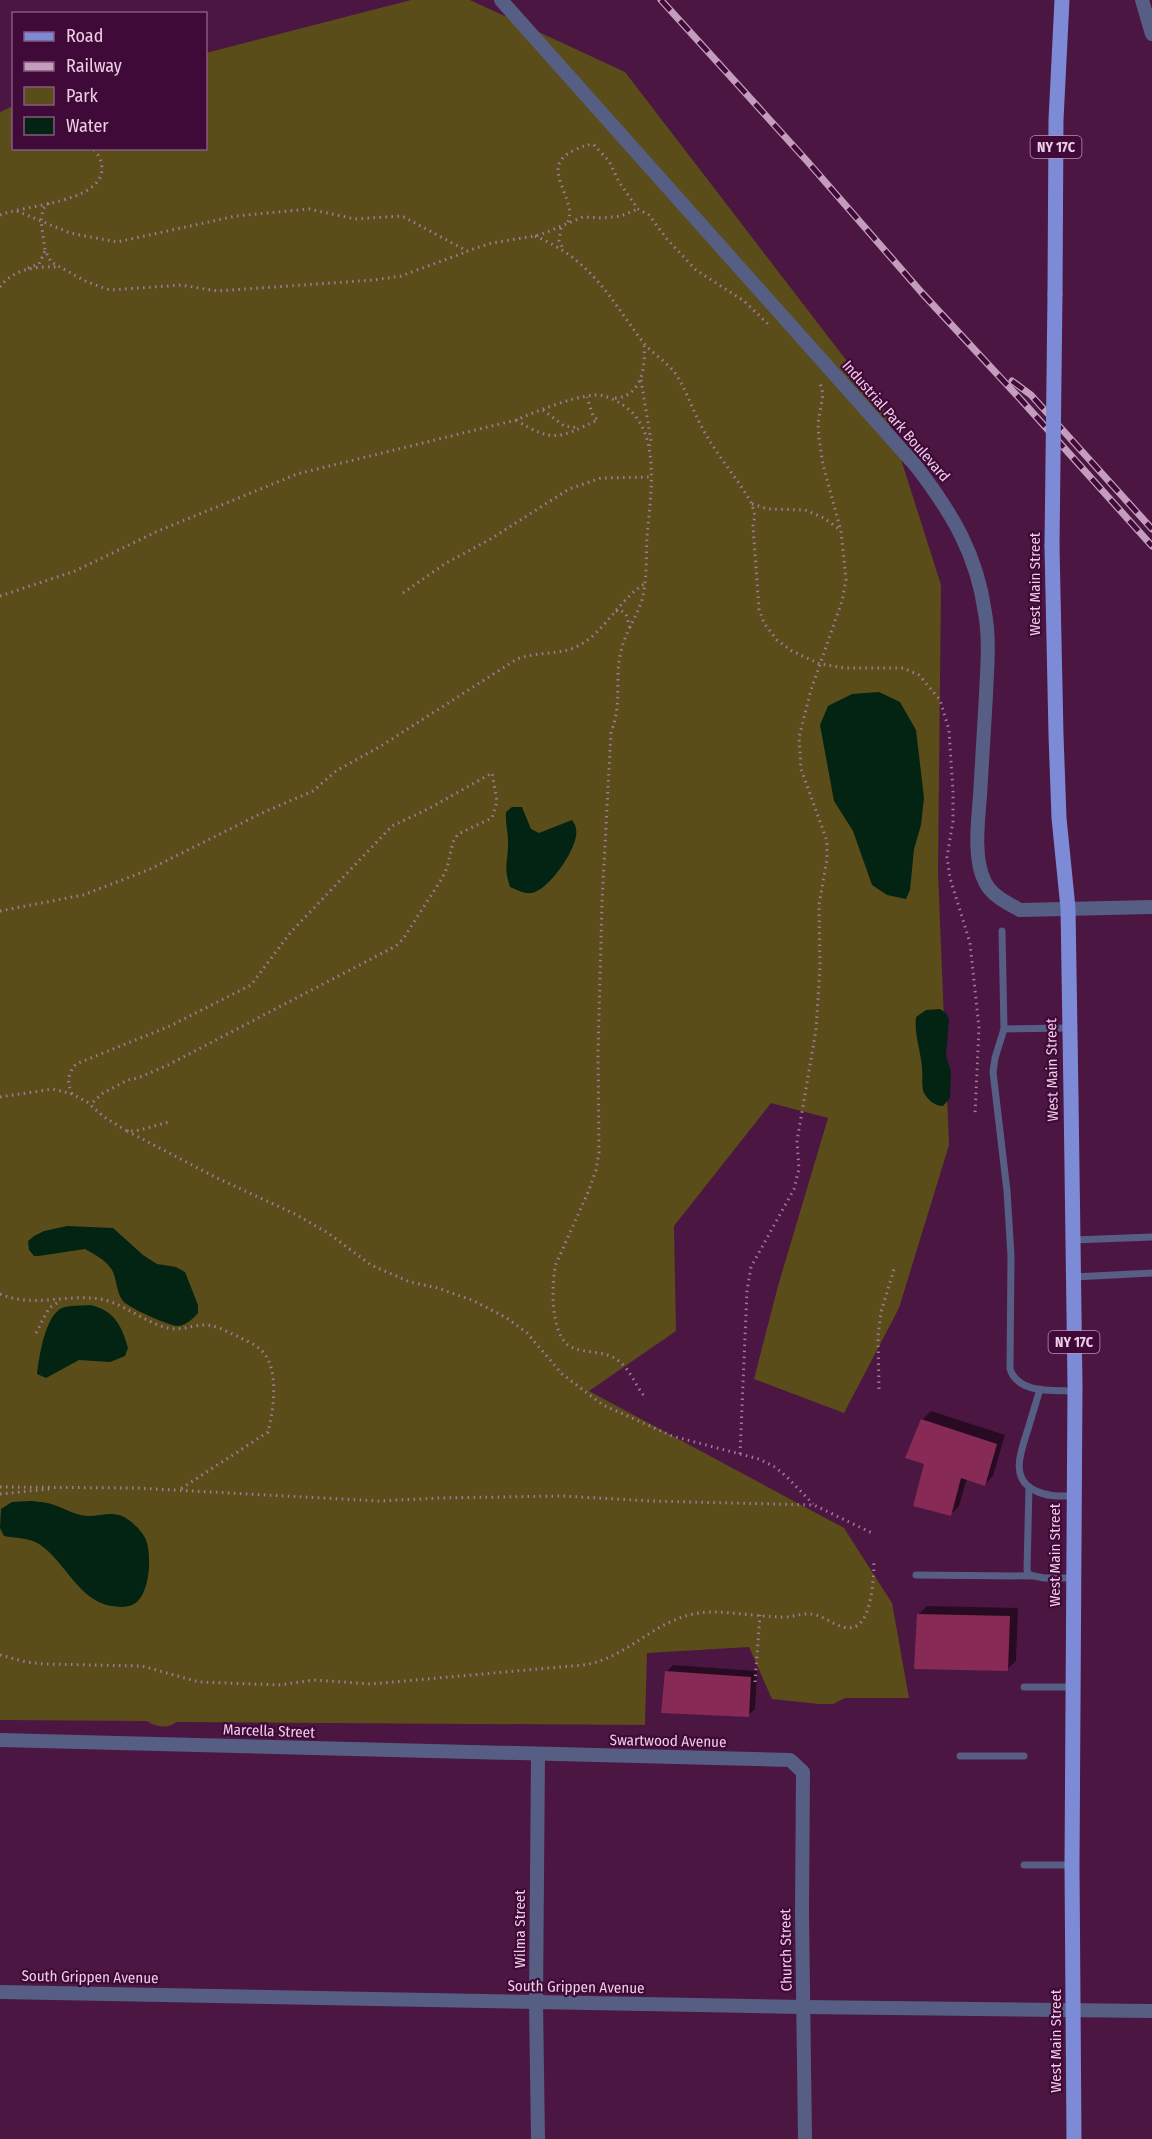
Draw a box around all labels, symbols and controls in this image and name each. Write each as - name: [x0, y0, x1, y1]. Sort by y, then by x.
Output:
- legend: [12, 12, 207, 150]
- text: Road: [66, 25, 103, 47]
- text: Railway: [66, 55, 122, 77]
- text: Park: [66, 85, 99, 107]
- text: Water: [66, 115, 109, 137]
- road number: NY 17C: [1030, 136, 1082, 158]
- street label: Industrial Park Boulevard: [838, 357, 954, 485]
- street label: West Main Street: [1026, 532, 1044, 636]
- street label: West Main Street: [1042, 1018, 1062, 1122]
- road number: NY 17C: [1048, 1331, 1100, 1353]
- street label: West Main Street: [1046, 1503, 1064, 1607]
- street label: Marcella Street: [223, 1720, 315, 1742]
- street label: Swartwood Avenue: [609, 1731, 727, 1751]
- street label: Wilma Street: [511, 1890, 529, 1968]
- street label: Church Street: [776, 1908, 796, 1992]
- street label: South Grippen Avenue: [21, 1967, 159, 1987]
- street label: South Grippen Avenue: [507, 1977, 645, 1997]
- street label: West Main Street: [1047, 1989, 1065, 2093]

